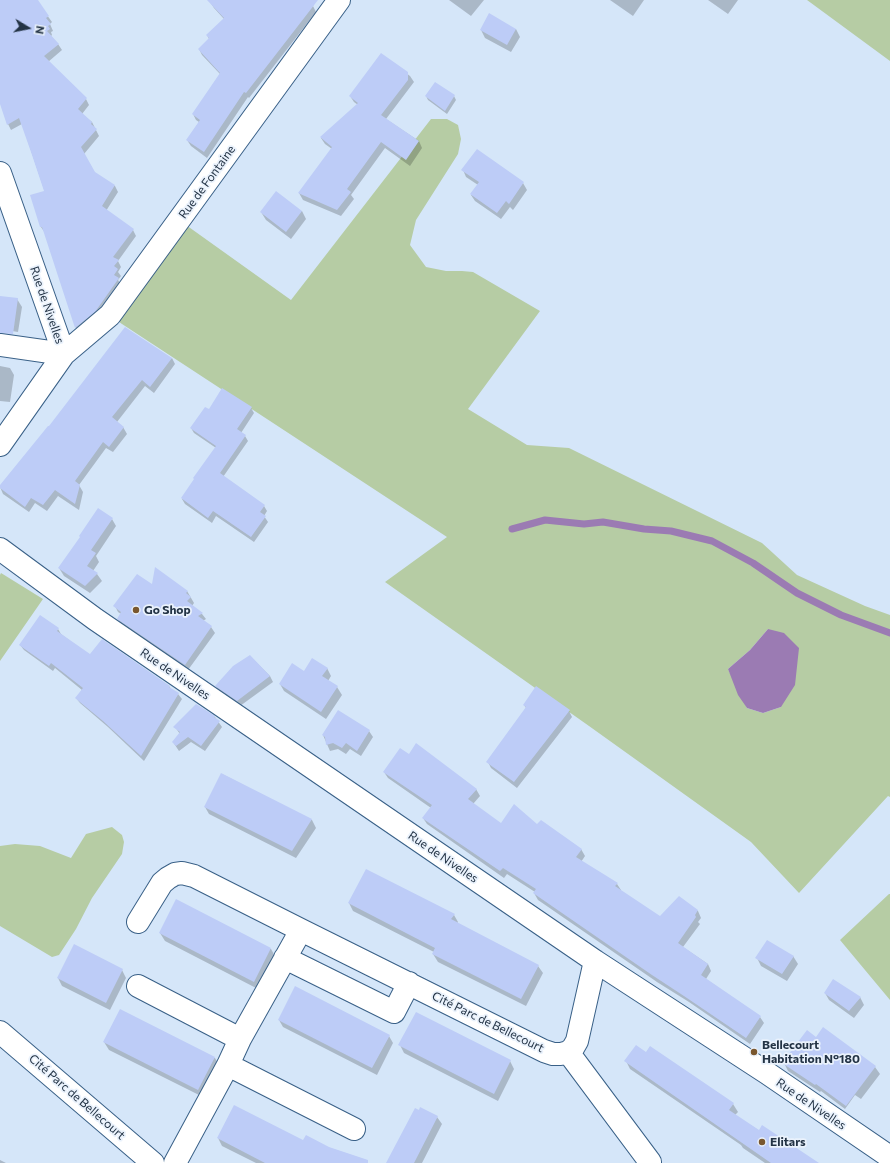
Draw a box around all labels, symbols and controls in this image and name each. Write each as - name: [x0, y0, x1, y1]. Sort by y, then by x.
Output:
- north arrow: [8, 8, 48, 48]
- text: N: [33, 25, 47, 35]
- street label: Rue de Fontaine: [176, 143, 238, 221]
- street label: Rue de Nivelles: [27, 264, 67, 346]
- place label: Go Shop: [144, 603, 191, 617]
- marker: Go Shop: [131, 605, 141, 615]
- street label: Rue de Nivelles: [137, 645, 213, 703]
- street label: Rue de Nivelles: [405, 828, 481, 886]
- street label: Cité Parc de Bellecourt: [430, 989, 546, 1055]
- place label: Bellecourt Habitation N°180: [762, 1038, 860, 1066]
- marker: Bellecourt Habitation N°180: [749, 1047, 759, 1057]
- street label: Cité Parc de Bellecourt: [26, 1051, 128, 1143]
- street label: Rue de Nivelles: [773, 1075, 849, 1133]
- place label: Elitars: [770, 1135, 806, 1149]
- marker: Elitars: [757, 1137, 767, 1147]

